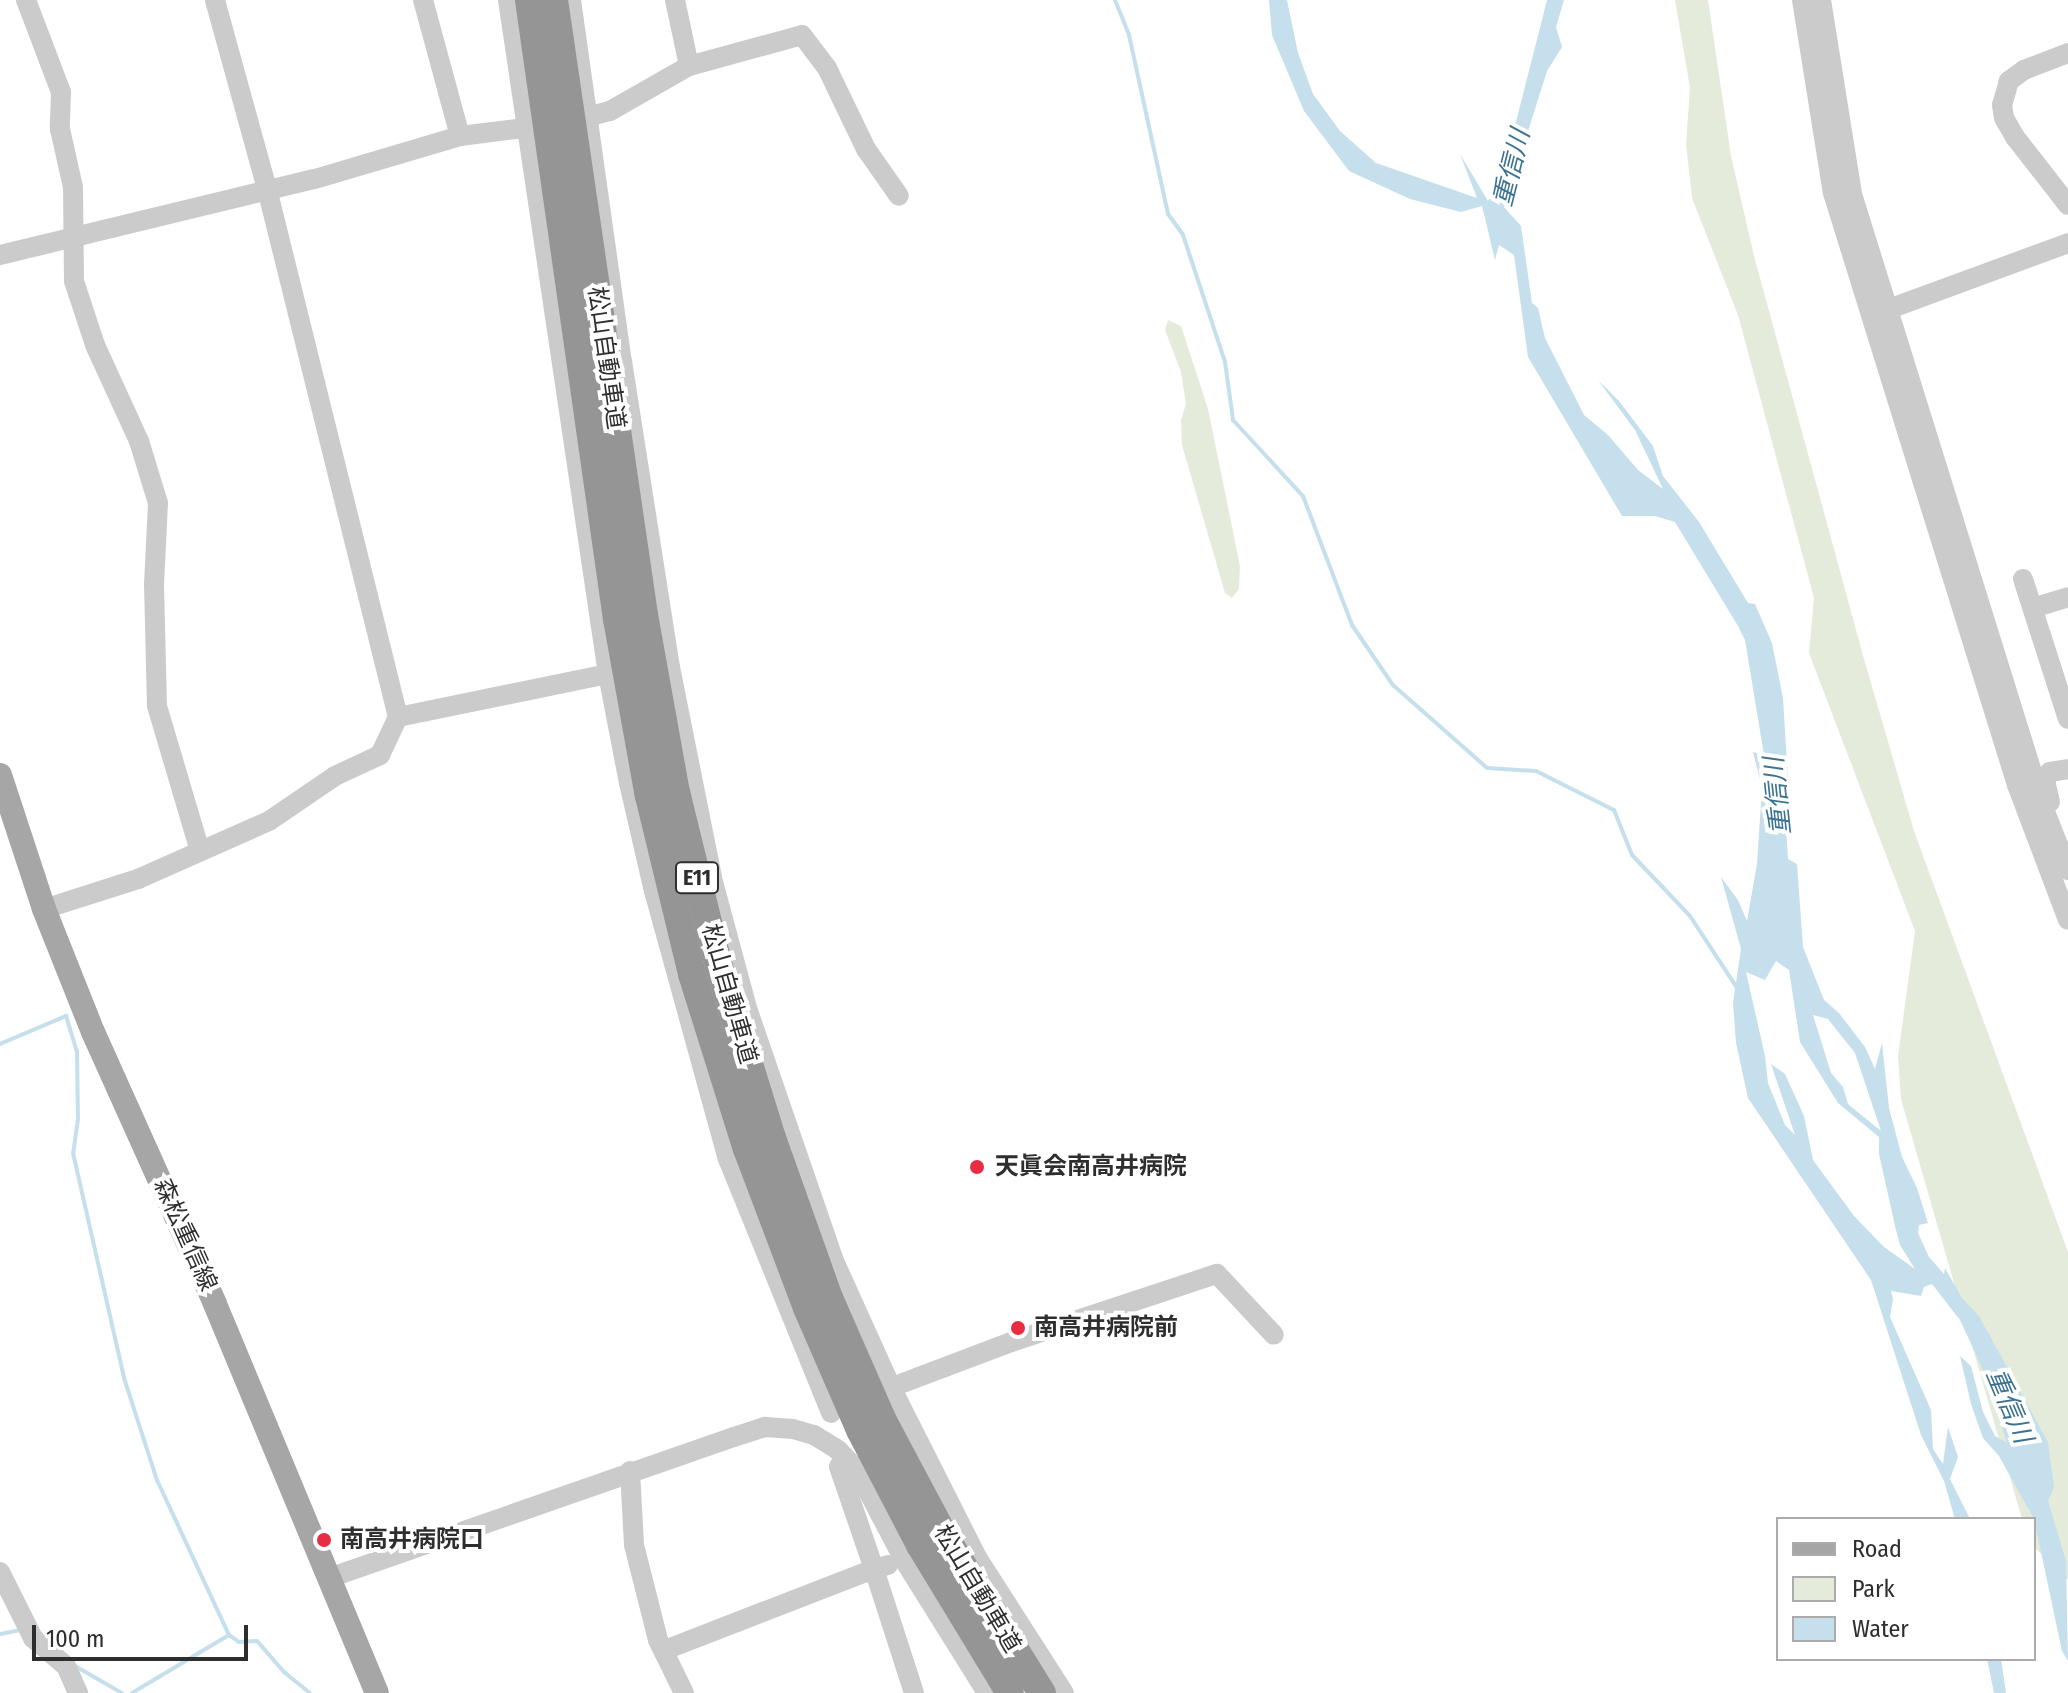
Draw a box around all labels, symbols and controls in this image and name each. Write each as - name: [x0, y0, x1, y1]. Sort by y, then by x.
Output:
- water label: 重信川: [1487, 126, 1537, 210]
- street label: 松山自動車道: [582, 285, 630, 431]
- water label: 重信川: [1758, 756, 1798, 836]
- road number: E11: [673, 860, 721, 896]
- street label: 松山自動車道: [695, 921, 763, 1067]
- place label: 天眞会南高井病院: [995, 1153, 1187, 1181]
- marker: 天眞会南高井病院: [966, 1156, 988, 1178]
- street label: 森松重信線: [147, 1174, 223, 1296]
- place label: 南高井病院前: [1034, 1314, 1178, 1342]
- marker: 南高井病院前: [1009, 1319, 1027, 1337]
- water label: 重信川: [1979, 1364, 2039, 1448]
- legend: [1776, 1517, 2036, 1661]
- street label: 松山自動車道: [928, 1520, 1026, 1658]
- place label: 南高井病院口: [340, 1526, 484, 1554]
- marker: 南高井病院口: [315, 1531, 333, 1549]
- text: Road: [1852, 1535, 1902, 1563]
- text: Park: [1852, 1575, 1895, 1603]
- scale bar: [36, 1609, 252, 1659]
- text: Water: [1852, 1615, 1909, 1643]
- text: 100 m: [46, 1625, 104, 1653]

